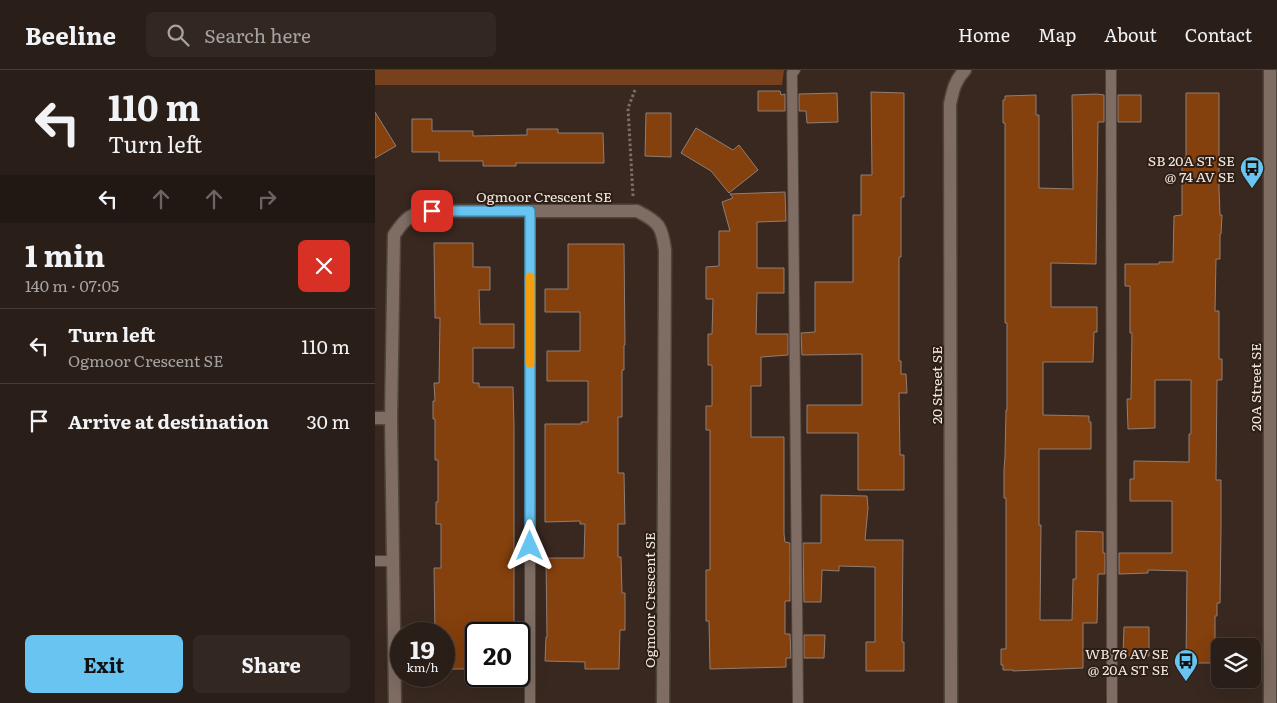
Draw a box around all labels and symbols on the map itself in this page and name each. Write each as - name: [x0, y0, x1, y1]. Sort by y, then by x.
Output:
- place label: SB 20A ST SE @ 74 AV SE: [1148, 150, 1235, 186]
- bus stop icon: SB 20A ST SE @ 74 AV SE: [1239, 155, 1265, 189]
- street label: Ogmoor Crescent SE: [476, 186, 612, 206]
- pin: [411, 190, 453, 232]
- street label: 20A Street SE: [1245, 343, 1265, 431]
- street label: 20 Street SE: [926, 346, 946, 424]
- position arrow: [503, 519, 555, 571]
- street label: Ogmoor Crescent SE: [639, 532, 659, 668]
- speed limit sign: 20: [465, 622, 530, 687]
- place label: WB 76 AV SE @ 20A ST SE: [1085, 643, 1169, 679]
- bus stop icon: WB 76 AV SE @ 20A ST SE: [1173, 648, 1199, 682]

